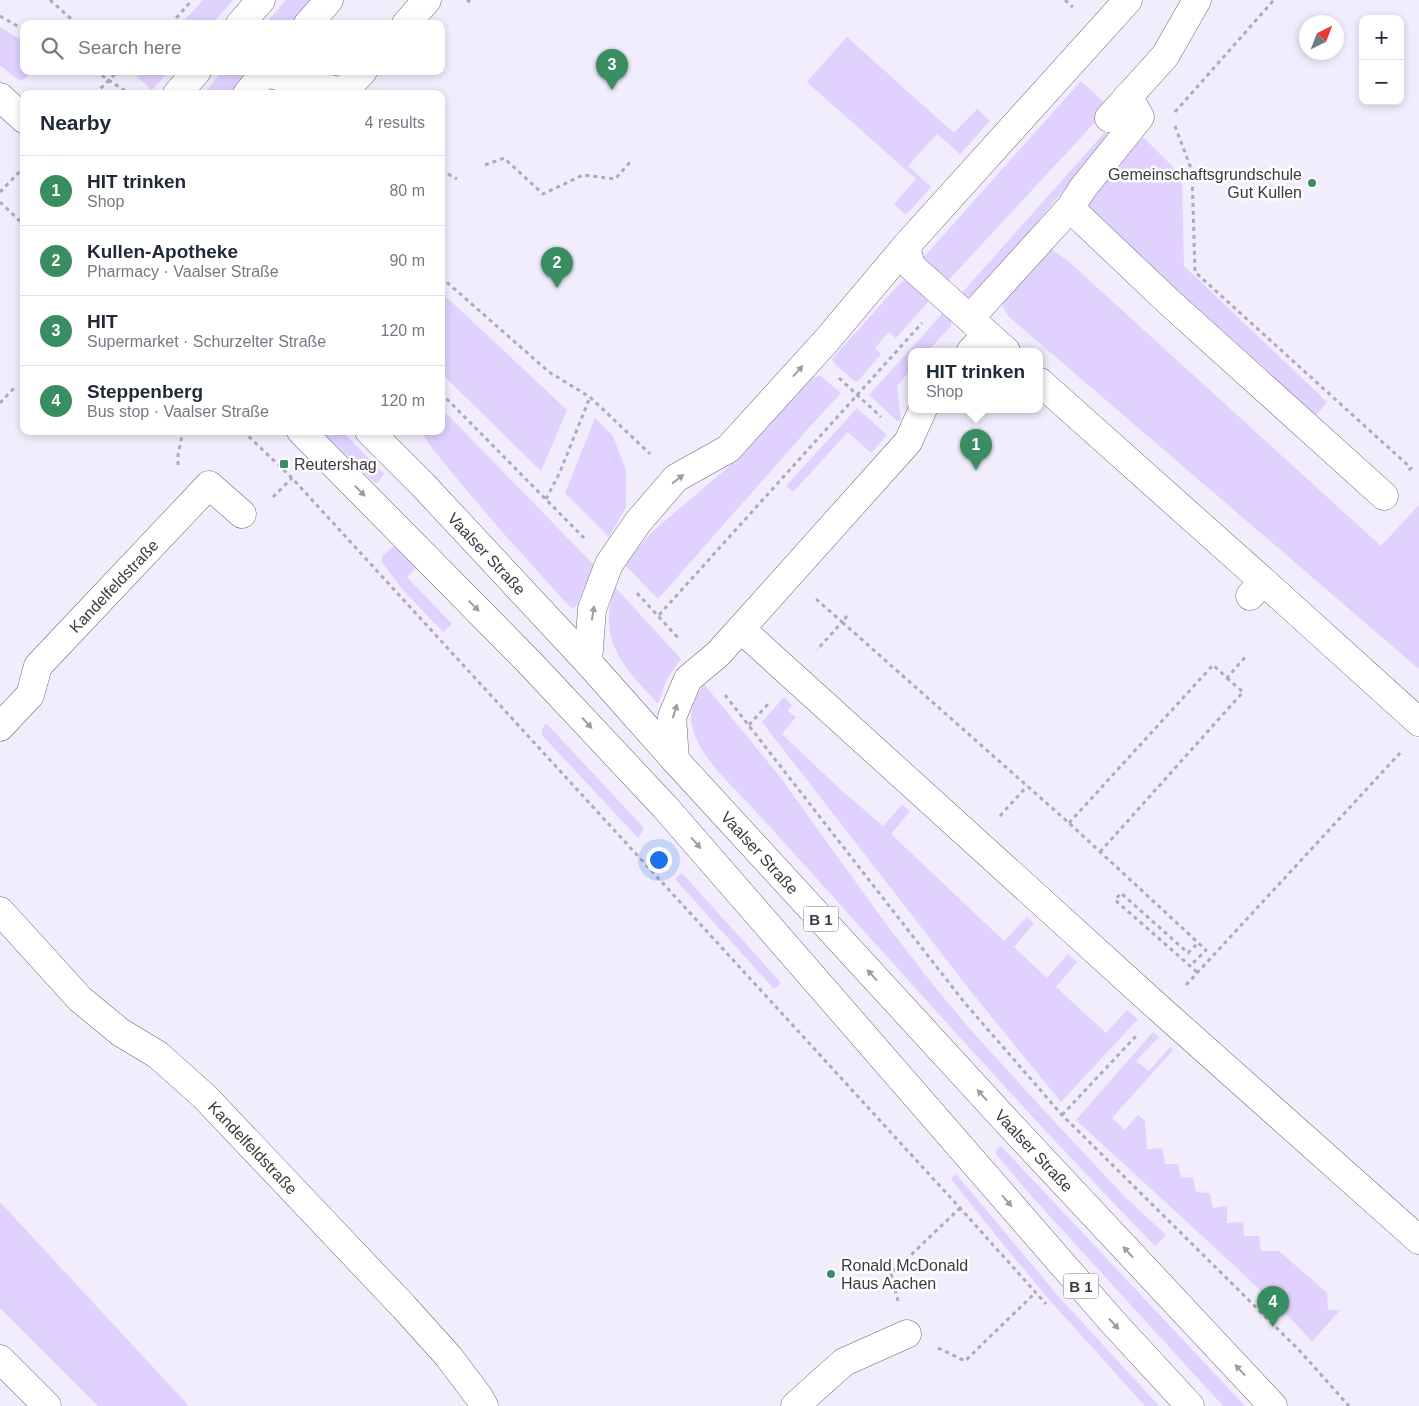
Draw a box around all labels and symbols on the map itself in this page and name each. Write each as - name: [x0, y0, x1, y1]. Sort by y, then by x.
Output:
- north arrow: [1299, 15, 1344, 60]
- pin: 3: [596, 49, 628, 90]
- place label: Gemeinschaftsgrundschule Gut Kullen: [1108, 166, 1302, 201]
- marker: Gemeinschaftsgrundschule Gut Kullen: [1306, 177, 1318, 189]
- pin: 2: [541, 247, 573, 288]
- one-way arrow: [792, 366, 804, 378]
- pin: 1: [960, 429, 992, 470]
- place label: Reutershag: [294, 456, 377, 473]
- marker: Reutershag: [278, 458, 290, 470]
- one-way arrow: [671, 473, 684, 484]
- one-way arrow: [354, 484, 366, 496]
- street label: Vaalser Straße: [445, 509, 529, 598]
- street label: Kandelfeldstraße: [66, 536, 161, 636]
- one-way arrow: [468, 600, 480, 612]
- one-way arrow: [589, 605, 597, 621]
- one-way arrow: [672, 704, 679, 719]
- one-way arrow: [581, 717, 593, 729]
- street label: Vaalser Straße: [718, 808, 802, 897]
- one-way arrow: [690, 837, 702, 849]
- your location: [646, 847, 672, 873]
- road number: B 1: [804, 906, 838, 932]
- one-way arrow: [867, 968, 878, 981]
- one-way arrow: [976, 1089, 988, 1101]
- street label: Kandelfeldstraße: [205, 1098, 301, 1197]
- street label: Vaalser Straße: [992, 1106, 1076, 1195]
- one-way arrow: [1001, 1195, 1013, 1207]
- one-way arrow: [1122, 1247, 1134, 1259]
- place label: Ronald McDonald Haus Aachen: [841, 1257, 968, 1292]
- marker: Ronald McDonald Haus Aachen: [825, 1268, 837, 1280]
- road number: B 1: [1064, 1274, 1098, 1298]
- pin: 4: [1257, 1286, 1289, 1327]
- one-way arrow: [1108, 1317, 1120, 1329]
- one-way arrow: [1234, 1365, 1246, 1377]

